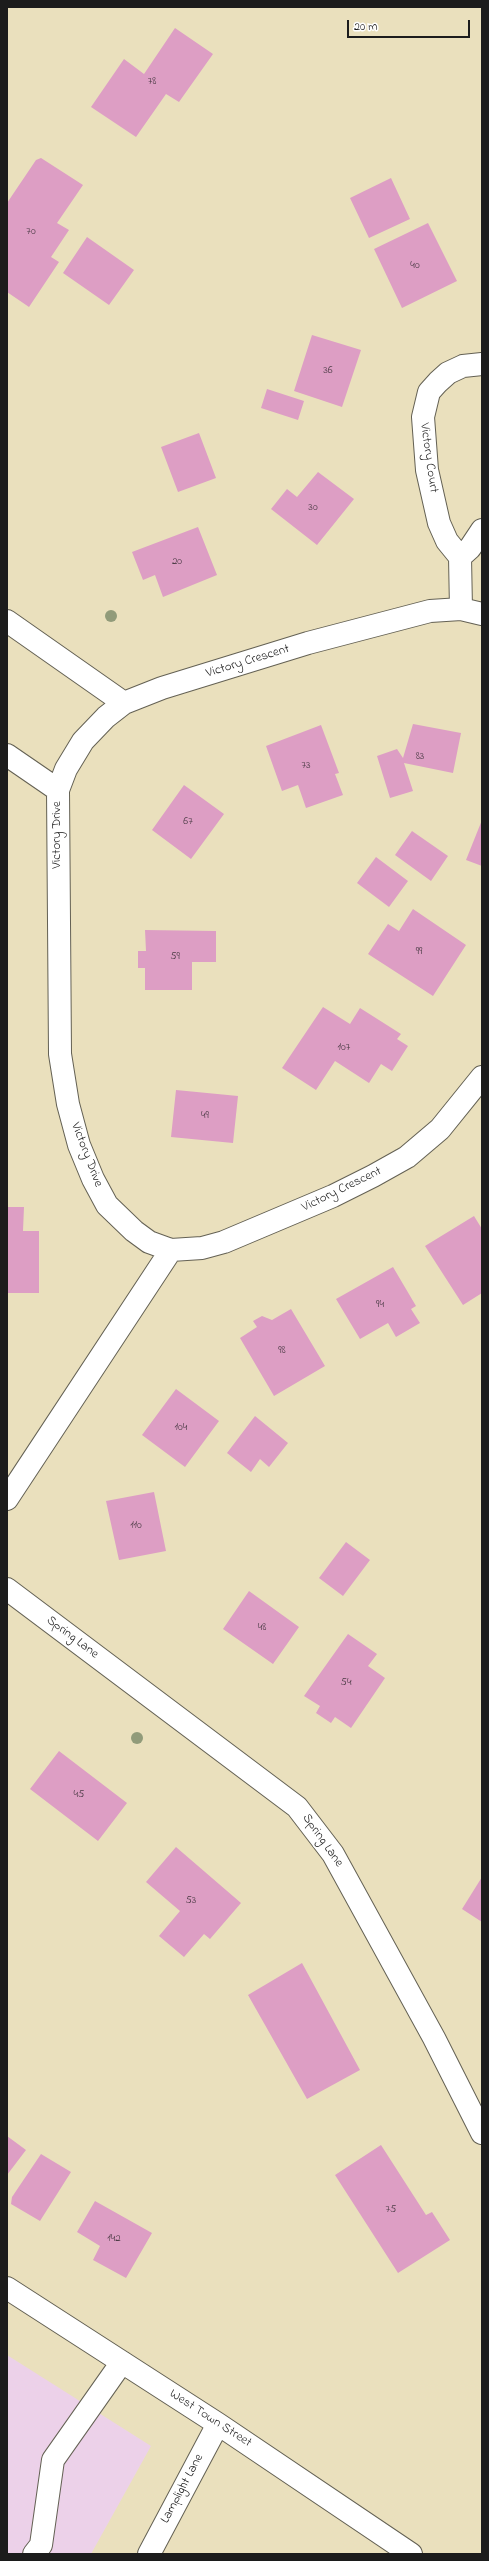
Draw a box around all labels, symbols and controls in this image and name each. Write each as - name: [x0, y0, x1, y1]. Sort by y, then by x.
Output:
- scale bar: [349, 12, 472, 38]
- text: 20 m: [354, 18, 377, 36]
- house number: 78: [148, 75, 156, 89]
- house number: 70: [26, 225, 36, 239]
- house number: 40: [410, 259, 420, 273]
- house number: 36: [323, 364, 333, 378]
- street label: Victory Court: [415, 422, 441, 494]
- house number: 30: [308, 501, 318, 515]
- house number: 20: [172, 555, 182, 569]
- street label: Victory Crescent: [204, 642, 292, 682]
- house number: 83: [416, 750, 424, 764]
- house number: 73: [301, 759, 311, 773]
- street label: Victory Drive: [50, 801, 66, 869]
- house number: 67: [183, 815, 193, 829]
- house number: 99: [416, 945, 422, 959]
- house number: 59: [170, 950, 180, 964]
- house number: 107: [338, 1041, 350, 1055]
- house number: 49: [201, 1109, 209, 1123]
- street label: Victory Drive: [67, 1121, 105, 1189]
- street label: Victory Crescent: [300, 1164, 384, 1216]
- house number: 94: [376, 1298, 384, 1312]
- house number: 98: [278, 1344, 286, 1358]
- house number: 104: [175, 1421, 187, 1435]
- house number: 110: [130, 1519, 142, 1533]
- street label: Spring Lane: [43, 1613, 101, 1663]
- house number: 48: [258, 1621, 266, 1635]
- house number: 54: [341, 1676, 351, 1690]
- house number: 45: [74, 1788, 84, 1802]
- street label: Spring Lane: [298, 1811, 346, 1871]
- house number: 53: [186, 1894, 196, 1908]
- house number: 75: [386, 2203, 396, 2217]
- house number: 142: [107, 2232, 121, 2246]
- street label: West Town Street: [166, 2387, 254, 2451]
- street label: Lamplight Lane: [158, 2452, 208, 2526]

